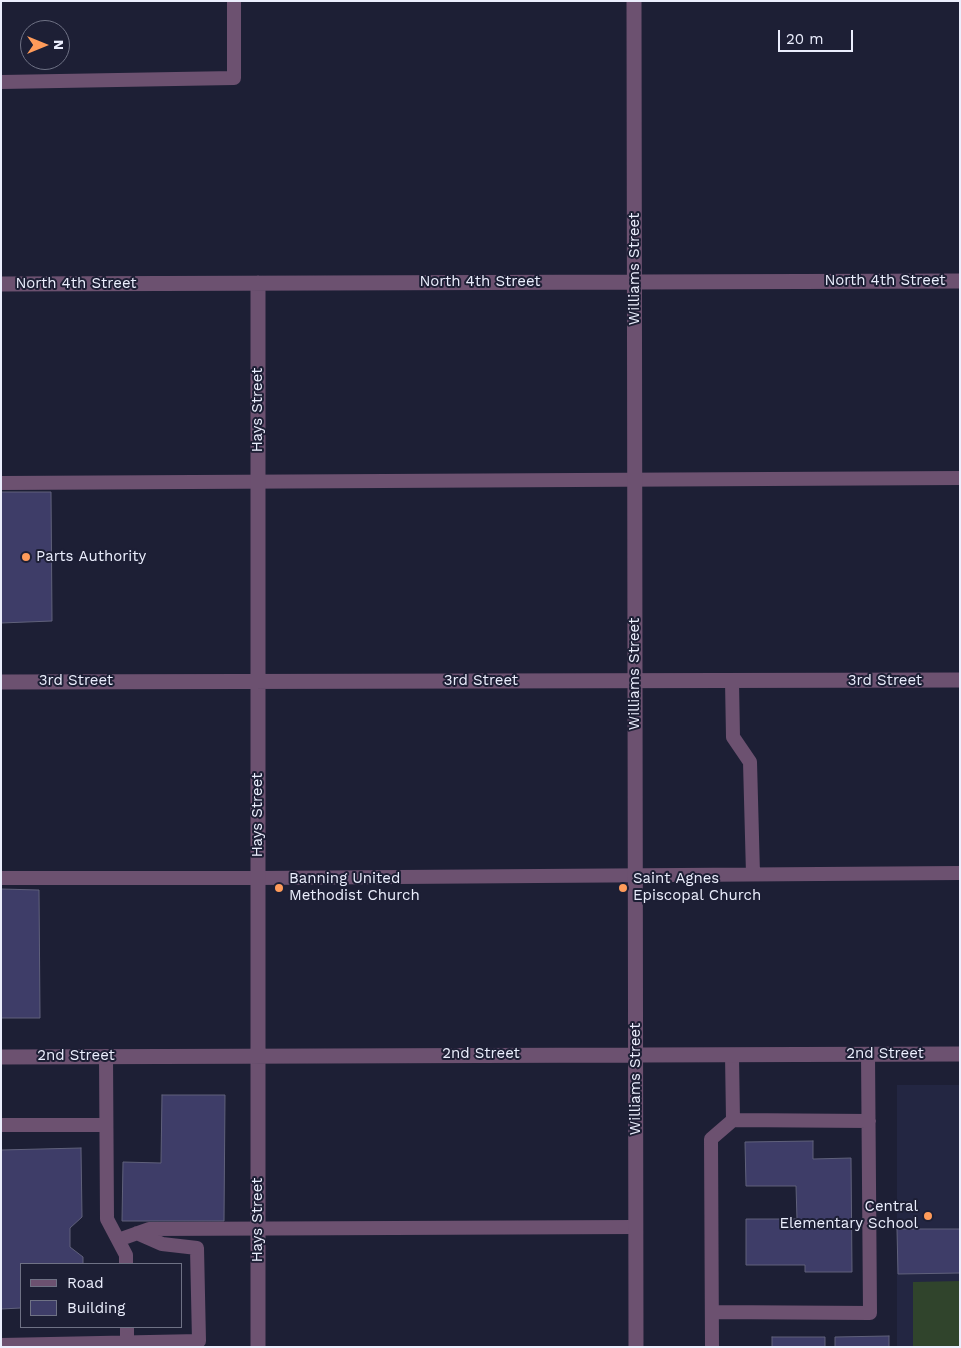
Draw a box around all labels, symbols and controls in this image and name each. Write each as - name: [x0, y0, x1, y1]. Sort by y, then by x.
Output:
- north arrow: [20, 20, 70, 70]
- scale bar: [781, 20, 856, 52]
- text: 20 m: [786, 30, 824, 48]
- text: N: [51, 40, 67, 50]
- street label: Williams Street: [626, 213, 644, 325]
- street label: North 4th Street: [824, 272, 946, 290]
- street label: North 4th Street: [419, 273, 541, 291]
- street label: North 4th Street: [15, 275, 137, 293]
- street label: Hays Street: [249, 368, 267, 452]
- place label: Parts Authority: [36, 548, 146, 566]
- marker: Parts Authority: [20, 551, 32, 563]
- street label: Williams Street: [626, 618, 644, 730]
- street label: 3rd Street: [39, 672, 113, 690]
- street label: 3rd Street: [444, 672, 518, 690]
- street label: 3rd Street: [848, 672, 922, 690]
- street label: Hays Street: [249, 773, 267, 857]
- place label: Banning United Methodist Church: [289, 870, 420, 905]
- place label: Saint Agnes Episcopal Church: [633, 870, 761, 905]
- marker: Banning United Methodist Church: [273, 882, 285, 894]
- marker: Saint Agnes Episcopal Church: [617, 882, 629, 894]
- street label: Williams Street: [627, 1023, 645, 1135]
- street label: 2nd Street: [442, 1045, 520, 1063]
- street label: 2nd Street: [846, 1045, 924, 1063]
- street label: 2nd Street: [37, 1047, 115, 1065]
- street label: Hays Street: [249, 1178, 267, 1262]
- place label: Central Elementary School: [779, 1198, 918, 1233]
- marker: Central Elementary School: [922, 1210, 934, 1222]
- legend: [20, 1263, 182, 1328]
- text: Road: [67, 1274, 104, 1292]
- text: Building: [67, 1299, 125, 1317]

